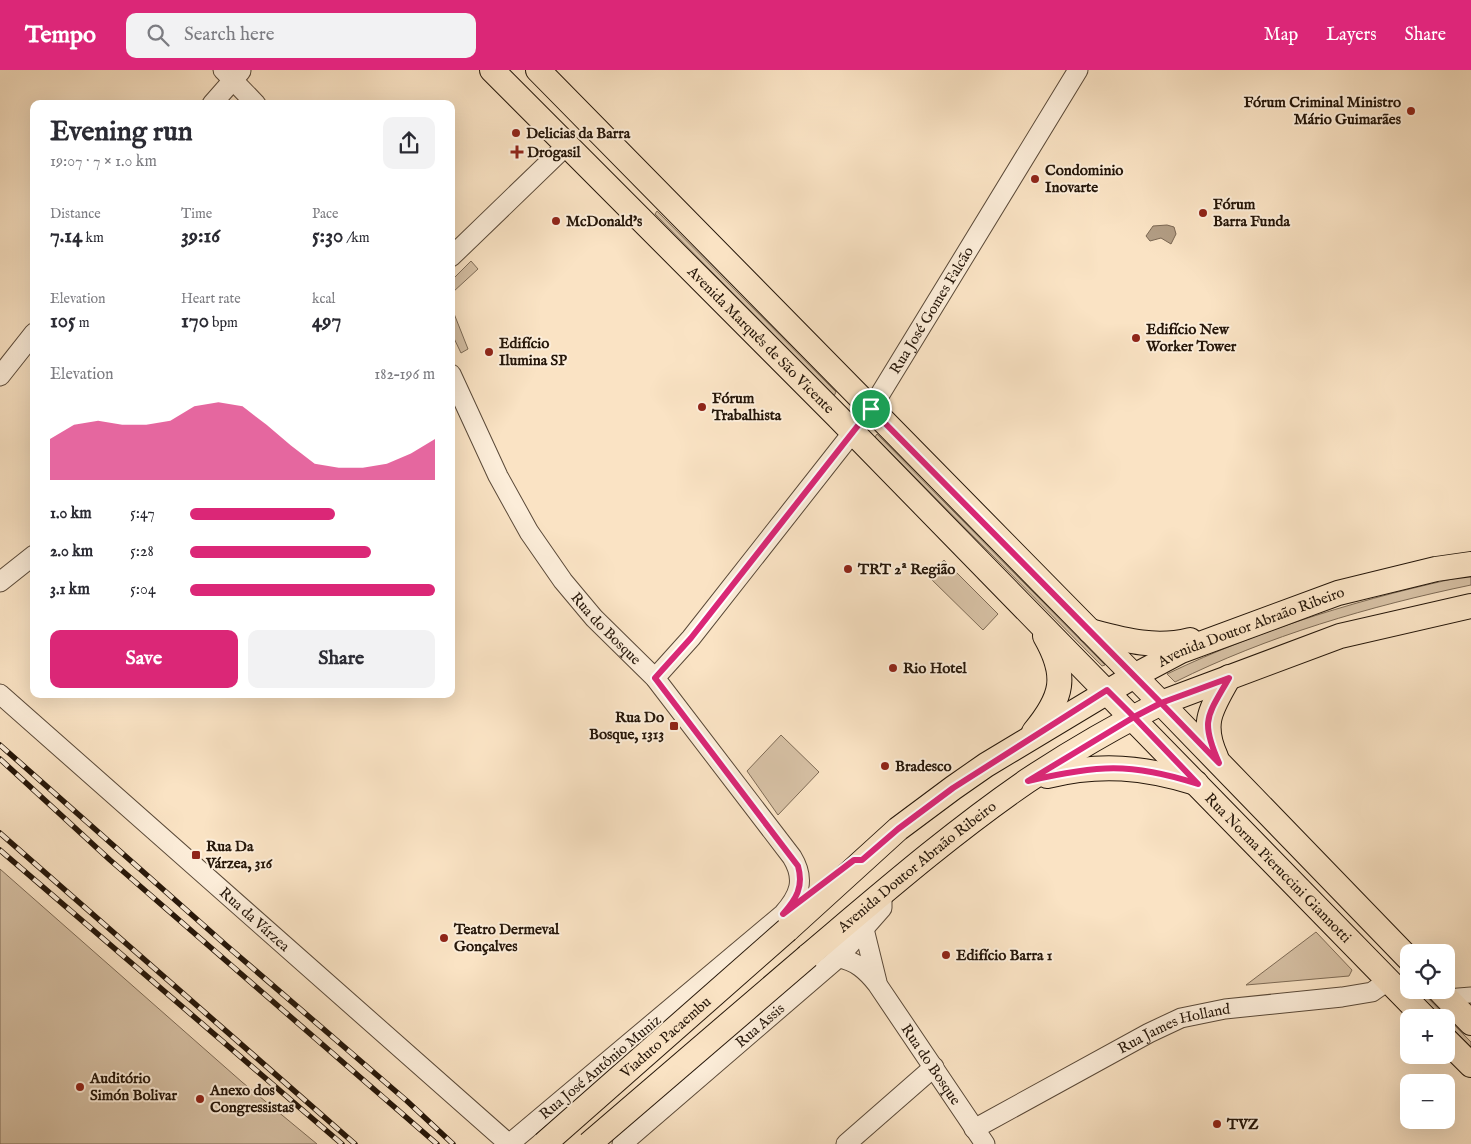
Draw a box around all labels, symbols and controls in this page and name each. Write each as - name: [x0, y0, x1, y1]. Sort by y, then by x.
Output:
- search box: [126, 13, 476, 58]
- text: Tempo: [25, 20, 96, 51]
- icon: search: [144, 21, 172, 49]
- text: Search here: [184, 23, 274, 47]
- text: Map: [1264, 24, 1298, 47]
- text: Layers: [1326, 24, 1377, 47]
- text: Share: [1405, 24, 1446, 47]
- place label: Fórum Criminal Ministro Mário Guimarães: [1244, 93, 1402, 129]
- marker: Fórum Criminal Ministro Mário Guimarães: [1405, 105, 1417, 117]
- text: Evening run: [50, 115, 193, 150]
- button: share: [383, 117, 435, 169]
- place label: Delicias da Barra: [526, 124, 631, 143]
- marker: Delicias da Barra: [510, 127, 522, 139]
- place label: Drogasil: [527, 143, 582, 162]
- marker: Drogasil: [511, 146, 523, 158]
- text: 19:07 · 7 × 1.0 km: [50, 152, 157, 172]
- place label: Condominio Inovarte: [1045, 161, 1123, 197]
- marker: Condominio Inovarte: [1029, 173, 1041, 185]
- place label: Fórum Barra Funda: [1213, 195, 1290, 231]
- text: Distance: [50, 205, 101, 223]
- text: Time: [181, 205, 212, 223]
- text: Pace: [312, 205, 339, 223]
- marker: Fórum Barra Funda: [1197, 207, 1209, 219]
- place label: McDonald's: [566, 212, 643, 231]
- marker: McDonald's: [550, 215, 562, 227]
- text: 7.14: [50, 223, 82, 250]
- text: 39:16: [181, 223, 220, 250]
- text: 5:30: [312, 223, 343, 250]
- text: km: [82, 229, 104, 247]
- text: /km: [343, 229, 369, 247]
- street label: Rua José Gomes Falcão: [886, 243, 978, 378]
- street label: Avenida Marquês de São Vicente: [682, 262, 838, 418]
- text: Elevation: [50, 290, 106, 308]
- text: Heart rate: [181, 290, 241, 308]
- text: kcal: [312, 290, 335, 308]
- text: 105: [50, 308, 76, 335]
- text: 170: [181, 308, 209, 335]
- text: 497: [312, 308, 341, 335]
- text: m: [76, 314, 90, 332]
- text: bpm: [209, 314, 238, 332]
- place label: Edifício New Worker Tower: [1145, 320, 1237, 356]
- marker: Edifício New Worker Tower: [1130, 332, 1142, 344]
- place label: Edifício Ilumina SP: [499, 334, 567, 370]
- marker: Edifício Ilumina SP: [483, 346, 495, 358]
- text: Elevation: [50, 365, 113, 385]
- text: 182–196 m: [374, 365, 435, 385]
- pin: [850, 388, 892, 430]
- place label: Fórum Trabalhista: [711, 389, 782, 425]
- icon: arrive: [857, 395, 885, 423]
- marker: Fórum Trabalhista: [696, 401, 708, 413]
- text: 1.0 km: [50, 504, 92, 524]
- text: 5:47: [130, 504, 155, 524]
- text: 2.0 km: [50, 542, 93, 562]
- text: 5:28: [130, 542, 154, 562]
- place label: TRT 2ª Região: [857, 560, 955, 579]
- marker: TRT 2ª Região: [842, 563, 854, 575]
- text: 3.1 km: [50, 580, 90, 600]
- text: 5:04: [130, 580, 156, 600]
- street label: Avenida Doutor Abraão Ribeiro: [1154, 583, 1346, 672]
- street label: Rua do Bosque: [566, 588, 645, 669]
- button: Save: [50, 630, 238, 688]
- button: Share: [248, 630, 435, 688]
- place label: Rio Hotel: [903, 659, 967, 678]
- marker: Rio Hotel: [887, 662, 899, 674]
- place label: Rua Do Bosque, 1313: [589, 708, 664, 744]
- marker: Rua Do Bosque, 1313: [668, 720, 680, 732]
- place label: Bradesco: [895, 757, 952, 776]
- marker: Bradesco: [879, 760, 891, 772]
- street label: Rua Norma Pieruccini Giannotti: [1200, 789, 1355, 947]
- street label: Avenida Doutor Abraão Ribeiro: [833, 797, 1000, 937]
- place label: Rua Da Várzea, 316: [205, 837, 273, 873]
- marker: Rua Da Várzea, 316: [190, 849, 202, 861]
- street label: Rua da Várzea: [215, 883, 294, 956]
- place label: Teatro Dermeval Gonçalves: [453, 920, 560, 956]
- marker: Teatro Dermeval Gonçalves: [438, 932, 450, 944]
- map controls: [1400, 944, 1455, 1129]
- button: locate: [1400, 944, 1455, 999]
- place label: Edifício Barra 1: [956, 946, 1053, 965]
- marker: Edifício Barra 1: [940, 949, 952, 961]
- street label: Viaduto Pacaembu: [616, 992, 715, 1083]
- street label: Rua Assis: [732, 999, 789, 1052]
- street label: Rua James Holland: [1115, 999, 1232, 1058]
- button: +: [1400, 1009, 1455, 1064]
- street label: Rua José Antônio Muniz: [536, 1011, 665, 1124]
- street label: Rua do Bosque: [897, 1020, 965, 1109]
- place label: Auditório Simón Bolivar: [89, 1069, 178, 1105]
- button: −: [1400, 1074, 1455, 1129]
- marker: Auditório Simón Bolivar: [74, 1081, 86, 1093]
- place label: Anexo dos Congressistas: [209, 1081, 295, 1117]
- marker: Anexo dos Congressistas: [194, 1093, 206, 1105]
- place label: TVZ: [1226, 1115, 1259, 1134]
- marker: TVZ: [1211, 1118, 1223, 1130]

